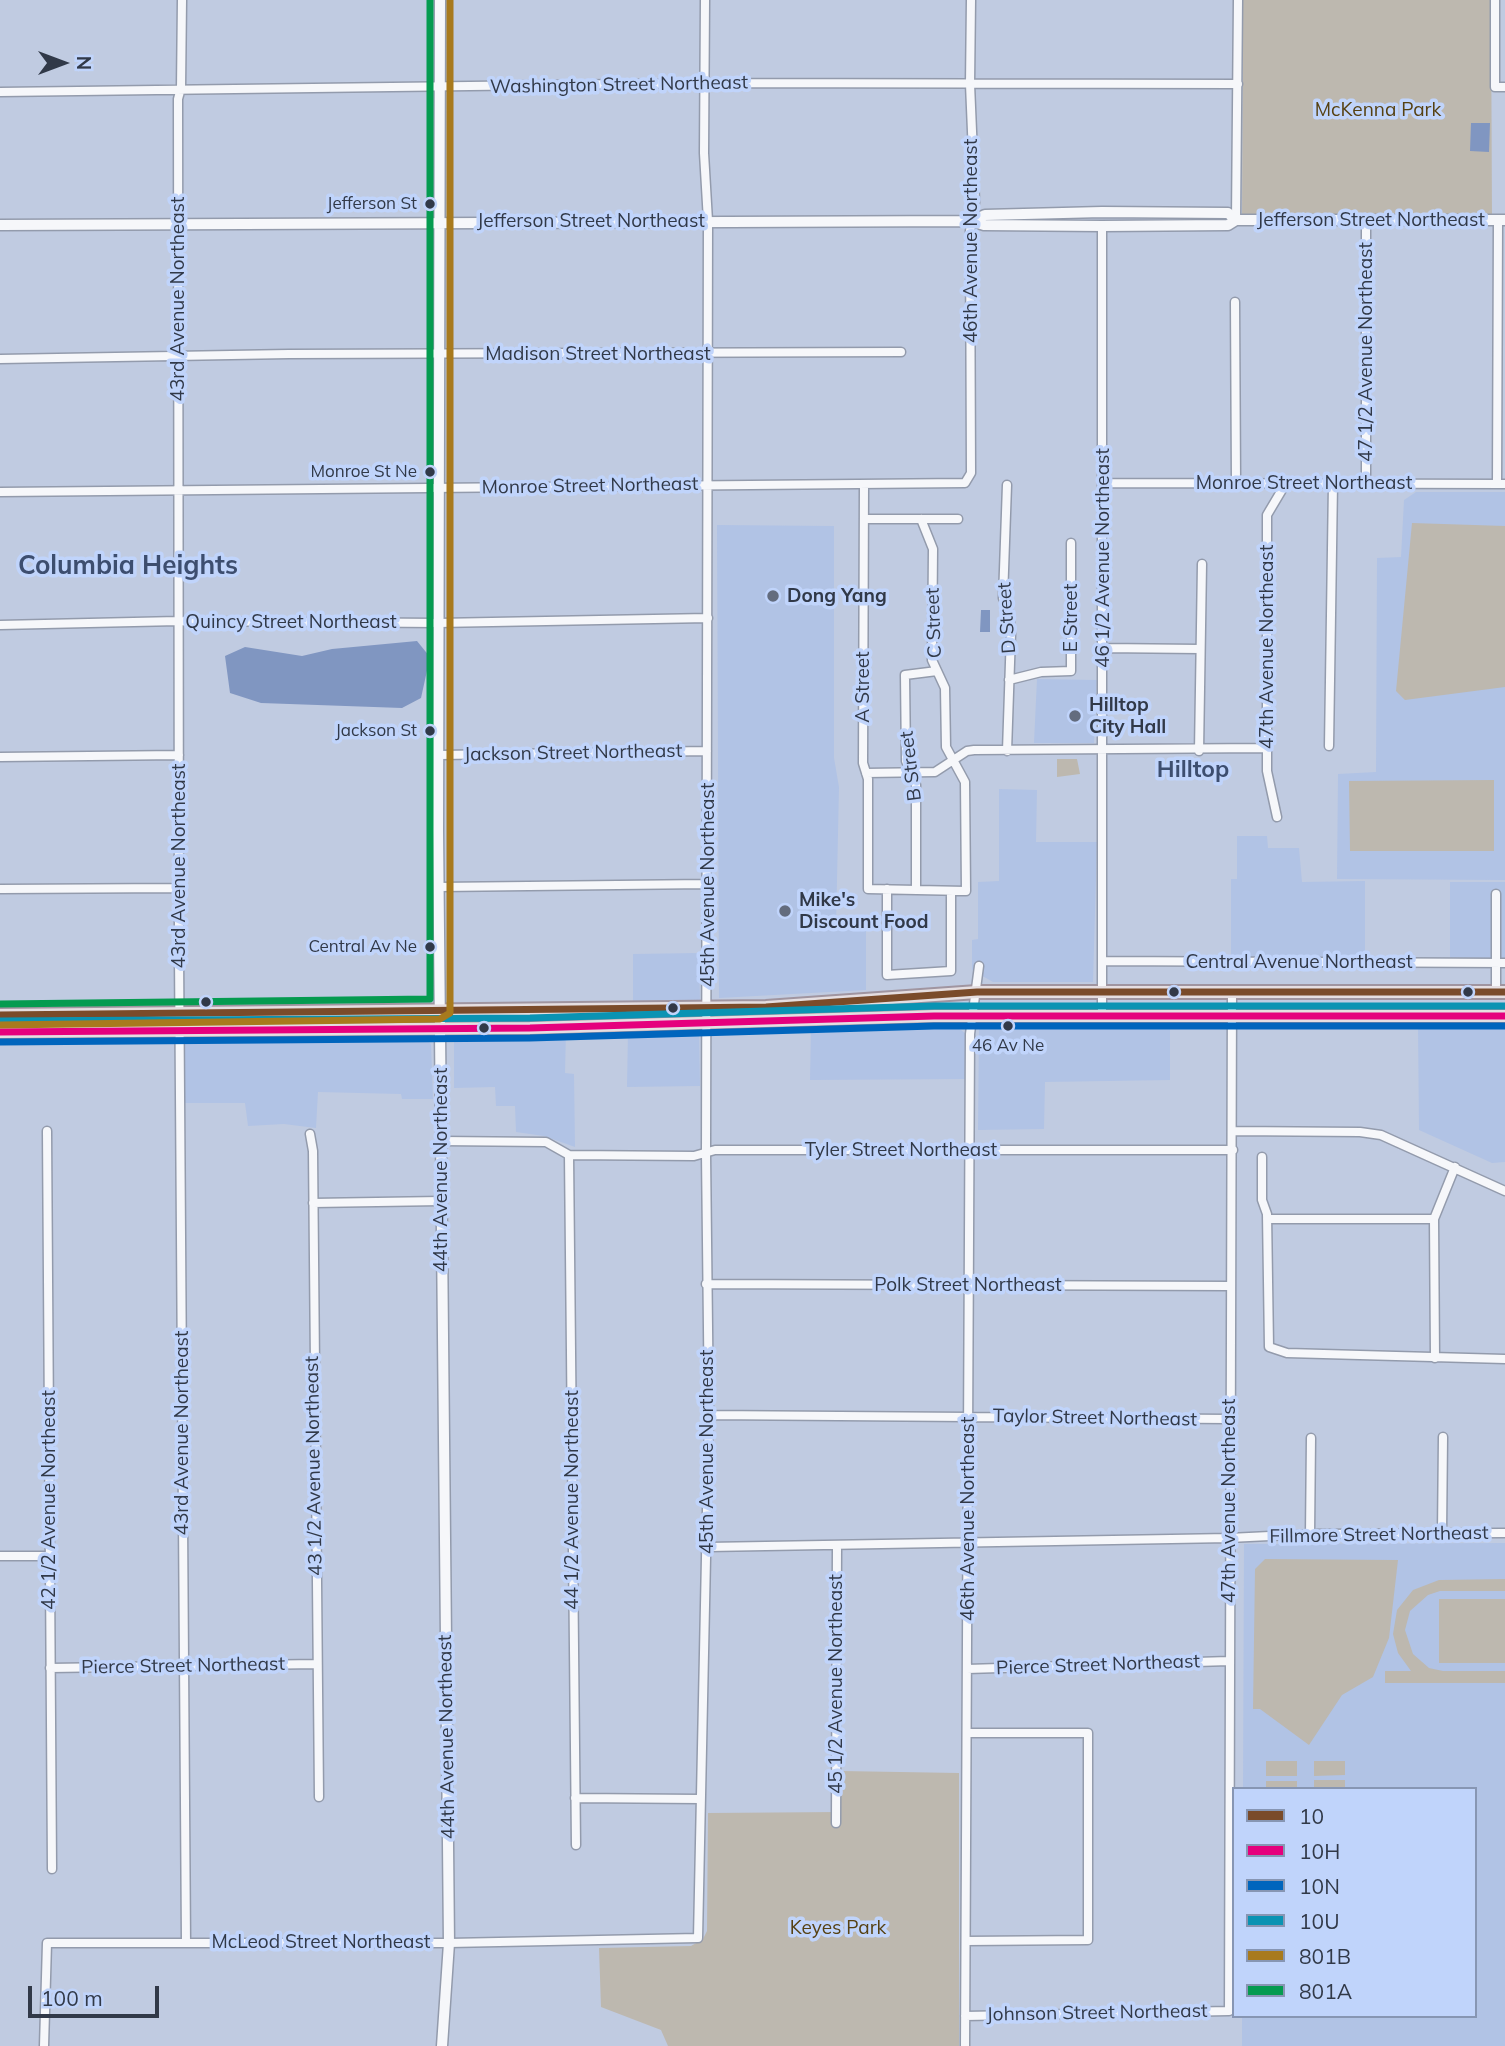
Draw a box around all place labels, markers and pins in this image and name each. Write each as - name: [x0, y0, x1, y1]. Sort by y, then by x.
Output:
- place label: Jefferson St: [327, 194, 417, 214]
- marker: Jefferson St: [423, 197, 437, 211]
- place label: Monroe St Ne: [310, 462, 417, 482]
- marker: Monroe St Ne: [423, 465, 437, 479]
- place label: Dong Yang: [787, 585, 887, 607]
- marker: Dong Yang: [765, 588, 781, 604]
- place label: Hilltop City Hall: [1089, 694, 1166, 738]
- marker: Hilltop City Hall: [1067, 708, 1083, 724]
- place label: Jackson St: [335, 721, 417, 741]
- marker: Jackson St: [423, 724, 437, 738]
- place label: Mike's Discount Food: [799, 889, 929, 933]
- marker: Mike's Discount Food: [777, 903, 793, 919]
- place label: Central Av Ne: [309, 937, 417, 957]
- marker: Central Av Ne: [423, 940, 437, 954]
- unlabelled marker: [1167, 985, 1181, 999]
- unlabelled marker: [1461, 985, 1475, 999]
- unlabelled marker: [199, 995, 213, 1009]
- unlabelled marker: [666, 1001, 680, 1015]
- marker: 46 Av Ne: [1001, 1019, 1015, 1033]
- unlabelled marker: [477, 1021, 491, 1035]
- place label: 46 Av Ne: [972, 1036, 1044, 1056]

